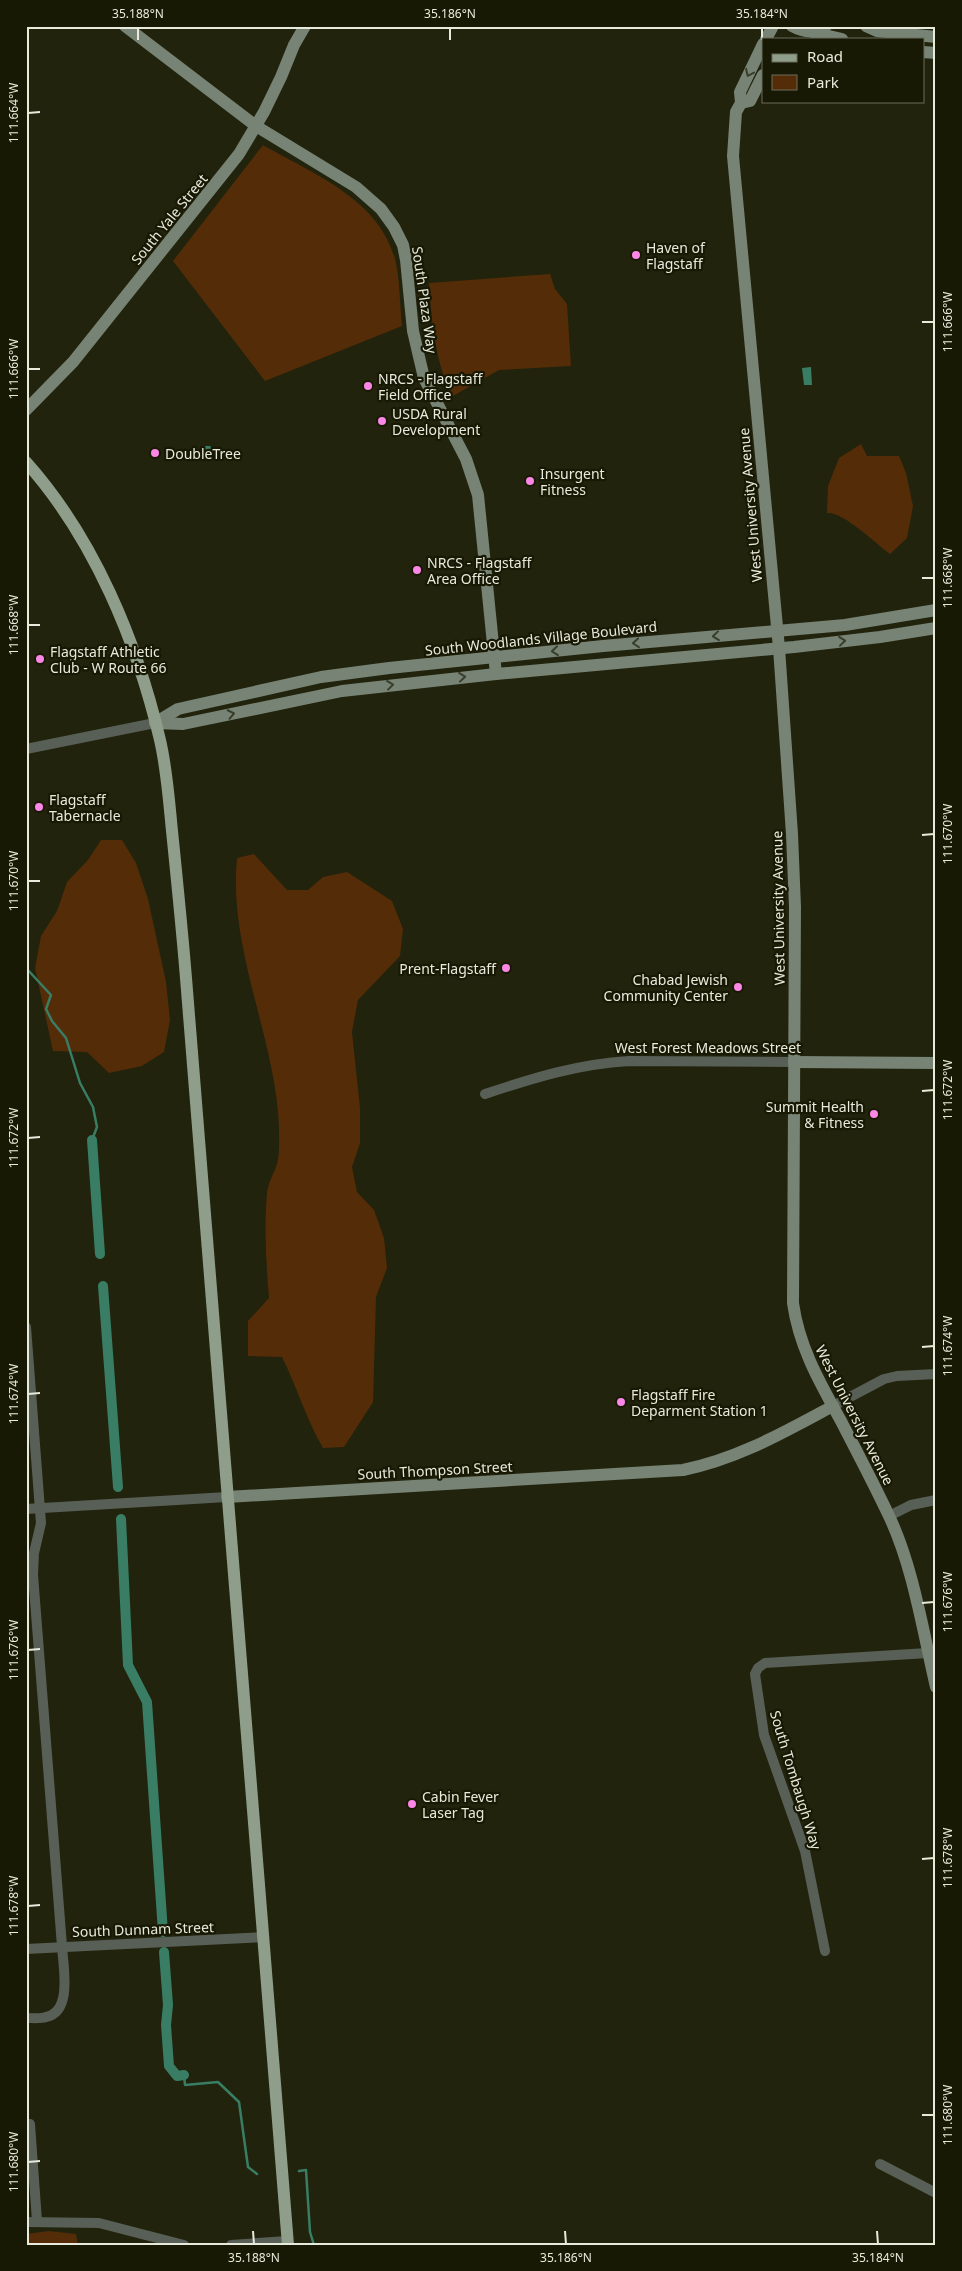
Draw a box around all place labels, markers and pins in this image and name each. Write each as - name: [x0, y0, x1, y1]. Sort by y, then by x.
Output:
- place label: Haven of Flagstaff: [646, 238, 706, 273]
- marker: Haven of Flagstaff: [630, 249, 642, 261]
- place label: NRCS - Flagstaff Field Office: [378, 369, 484, 404]
- marker: NRCS - Flagstaff Field Office: [362, 380, 374, 392]
- place label: USDA Rural Development: [392, 404, 480, 439]
- marker: USDA Rural Development: [376, 415, 388, 427]
- place label: DoubleTree: [165, 444, 241, 463]
- marker: DoubleTree: [149, 447, 161, 459]
- place label: Insurgent Fitness: [540, 464, 605, 499]
- marker: Insurgent Fitness: [524, 475, 536, 487]
- place label: NRCS - Flagstaff Area Office: [427, 553, 533, 588]
- marker: NRCS - Flagstaff Area Office: [411, 564, 423, 576]
- place label: Flagstaff Athletic Club - W Route 66: [50, 642, 167, 677]
- marker: Flagstaff Athletic Club - W Route 66: [34, 653, 46, 665]
- place label: Flagstaff Tabernacle: [49, 790, 121, 825]
- marker: Flagstaff Tabernacle: [33, 801, 45, 813]
- place label: Prent-Flagstaff: [399, 959, 497, 978]
- marker: Prent-Flagstaff: [500, 962, 512, 974]
- place label: Chabad Jewish Community Center: [604, 970, 728, 1005]
- marker: Chabad Jewish Community Center: [732, 981, 744, 993]
- place label: Summit Health & Fitness: [766, 1097, 864, 1132]
- marker: Summit Health & Fitness: [868, 1108, 880, 1120]
- place label: Flagstaff Fire Deparment Station 1: [631, 1385, 768, 1420]
- marker: Flagstaff Fire Deparment Station 1: [615, 1396, 627, 1408]
- place label: Cabin Fever Laser Tag: [422, 1787, 499, 1822]
- marker: Cabin Fever Laser Tag: [406, 1798, 418, 1810]

